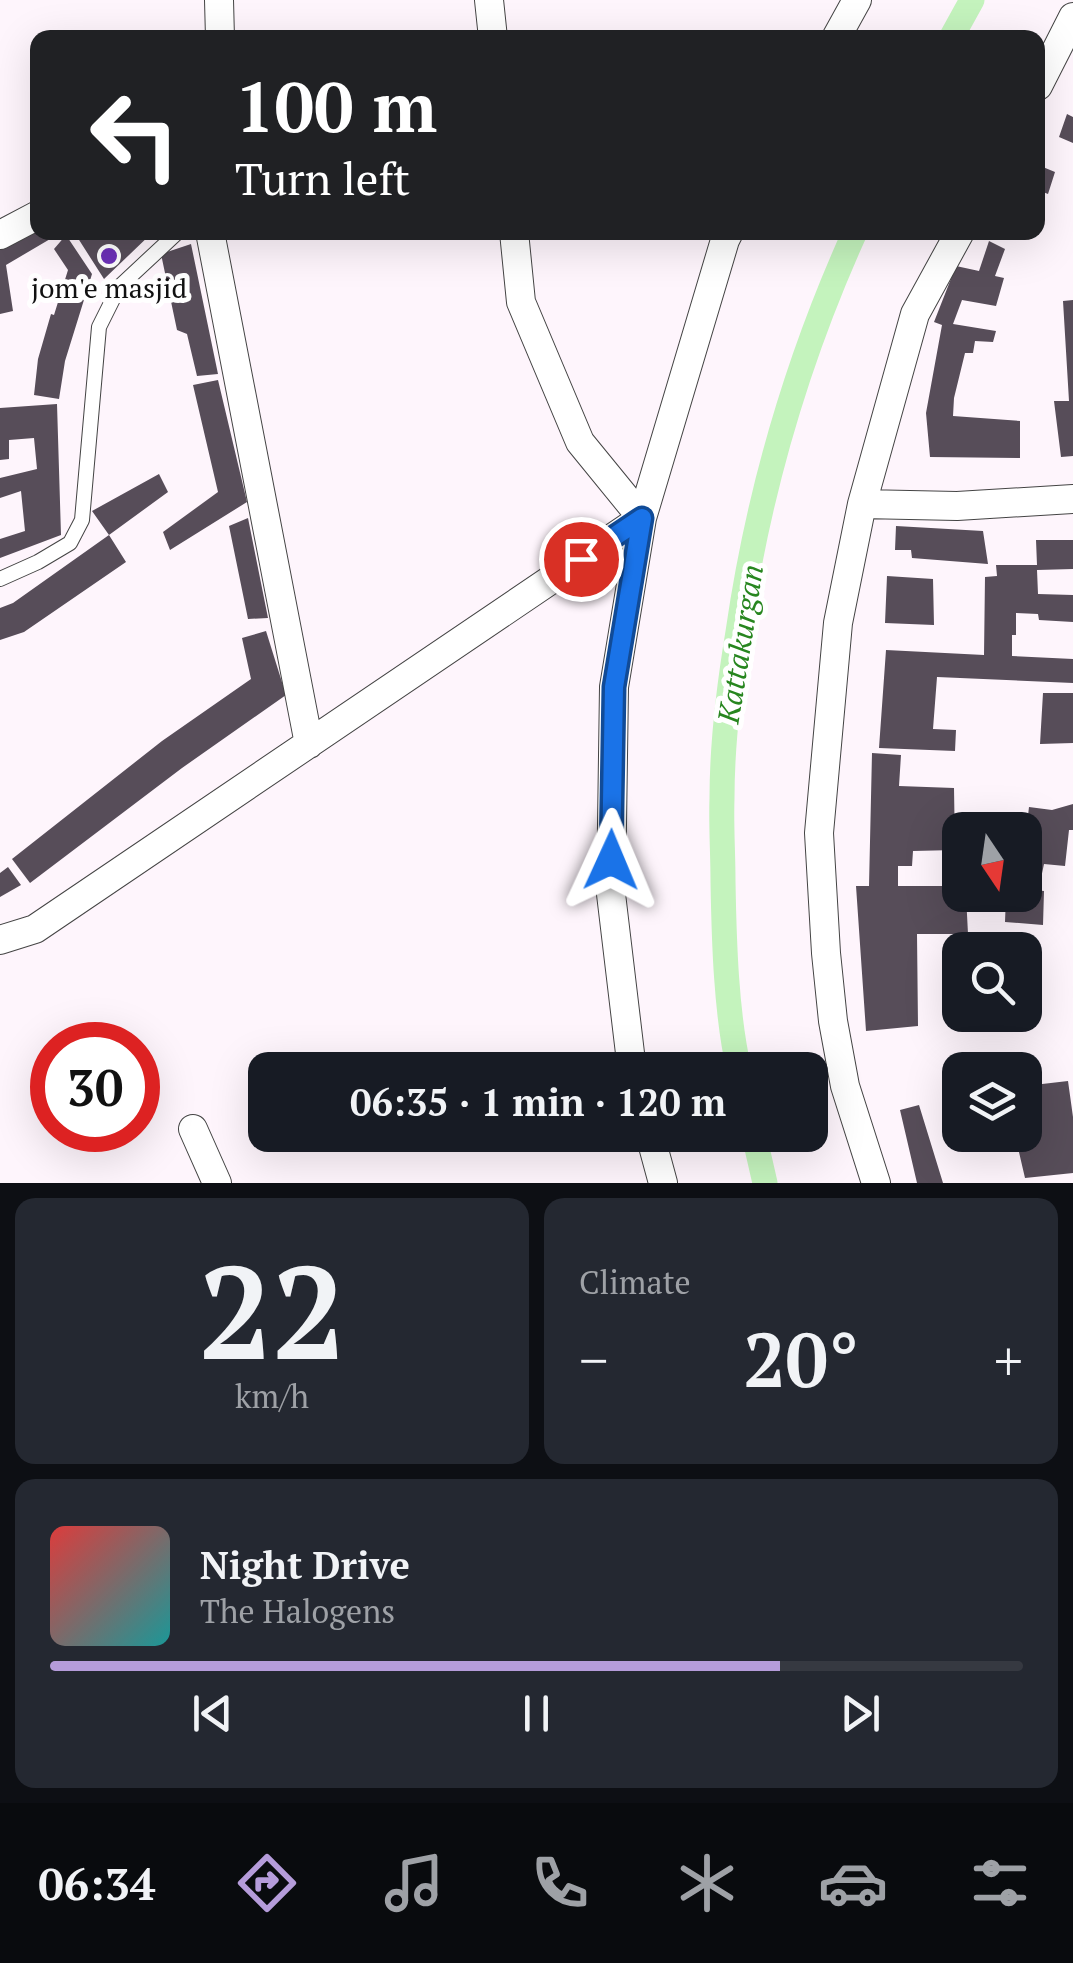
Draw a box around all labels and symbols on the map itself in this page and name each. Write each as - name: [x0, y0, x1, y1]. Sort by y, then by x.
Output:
- marker: jom'e masjid: [98, 245, 120, 267]
- place label: jom'e masjid: [31, 269, 187, 306]
- pin: [539, 517, 624, 602]
- water label: Kattakurgan: [708, 562, 772, 727]
- position arrow: [559, 808, 663, 912]
- north arrow: [942, 812, 1042, 912]
- speed limit sign: 30: [30, 1022, 160, 1152]

